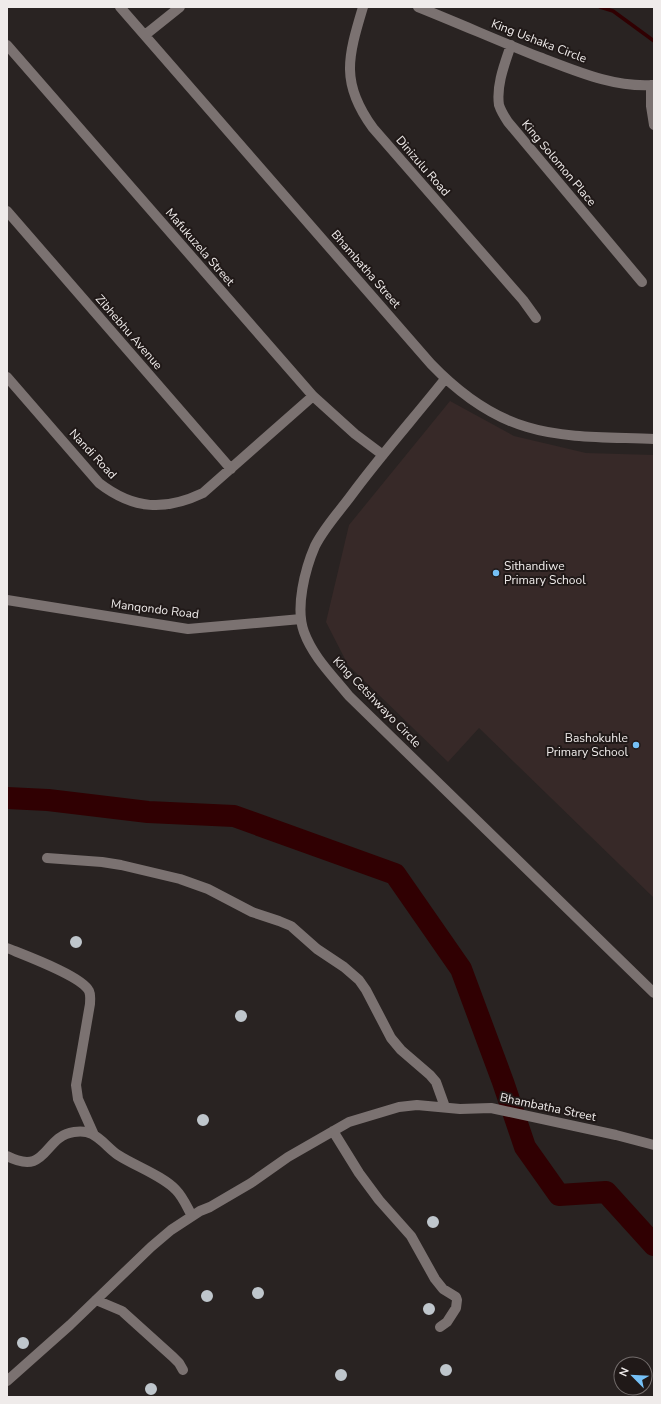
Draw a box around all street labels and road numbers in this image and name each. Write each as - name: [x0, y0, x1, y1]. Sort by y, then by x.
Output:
- street label: King Ushaka Circle: [489, 15, 589, 67]
- street label: King Solomon Place: [518, 117, 600, 209]
- street label: Dinizulu Road: [392, 132, 454, 200]
- street label: Mafukuzela Street: [162, 205, 239, 290]
- street label: Bhambatha Street: [328, 227, 405, 312]
- street label: Zibhebhu Avenue: [92, 291, 166, 373]
- street label: Nandi Road: [66, 426, 120, 482]
- street label: Manqondo Road: [110, 596, 200, 622]
- street label: King Cetshwayo Circle: [329, 653, 425, 751]
- street label: Bhambatha Street: [498, 1089, 598, 1125]

